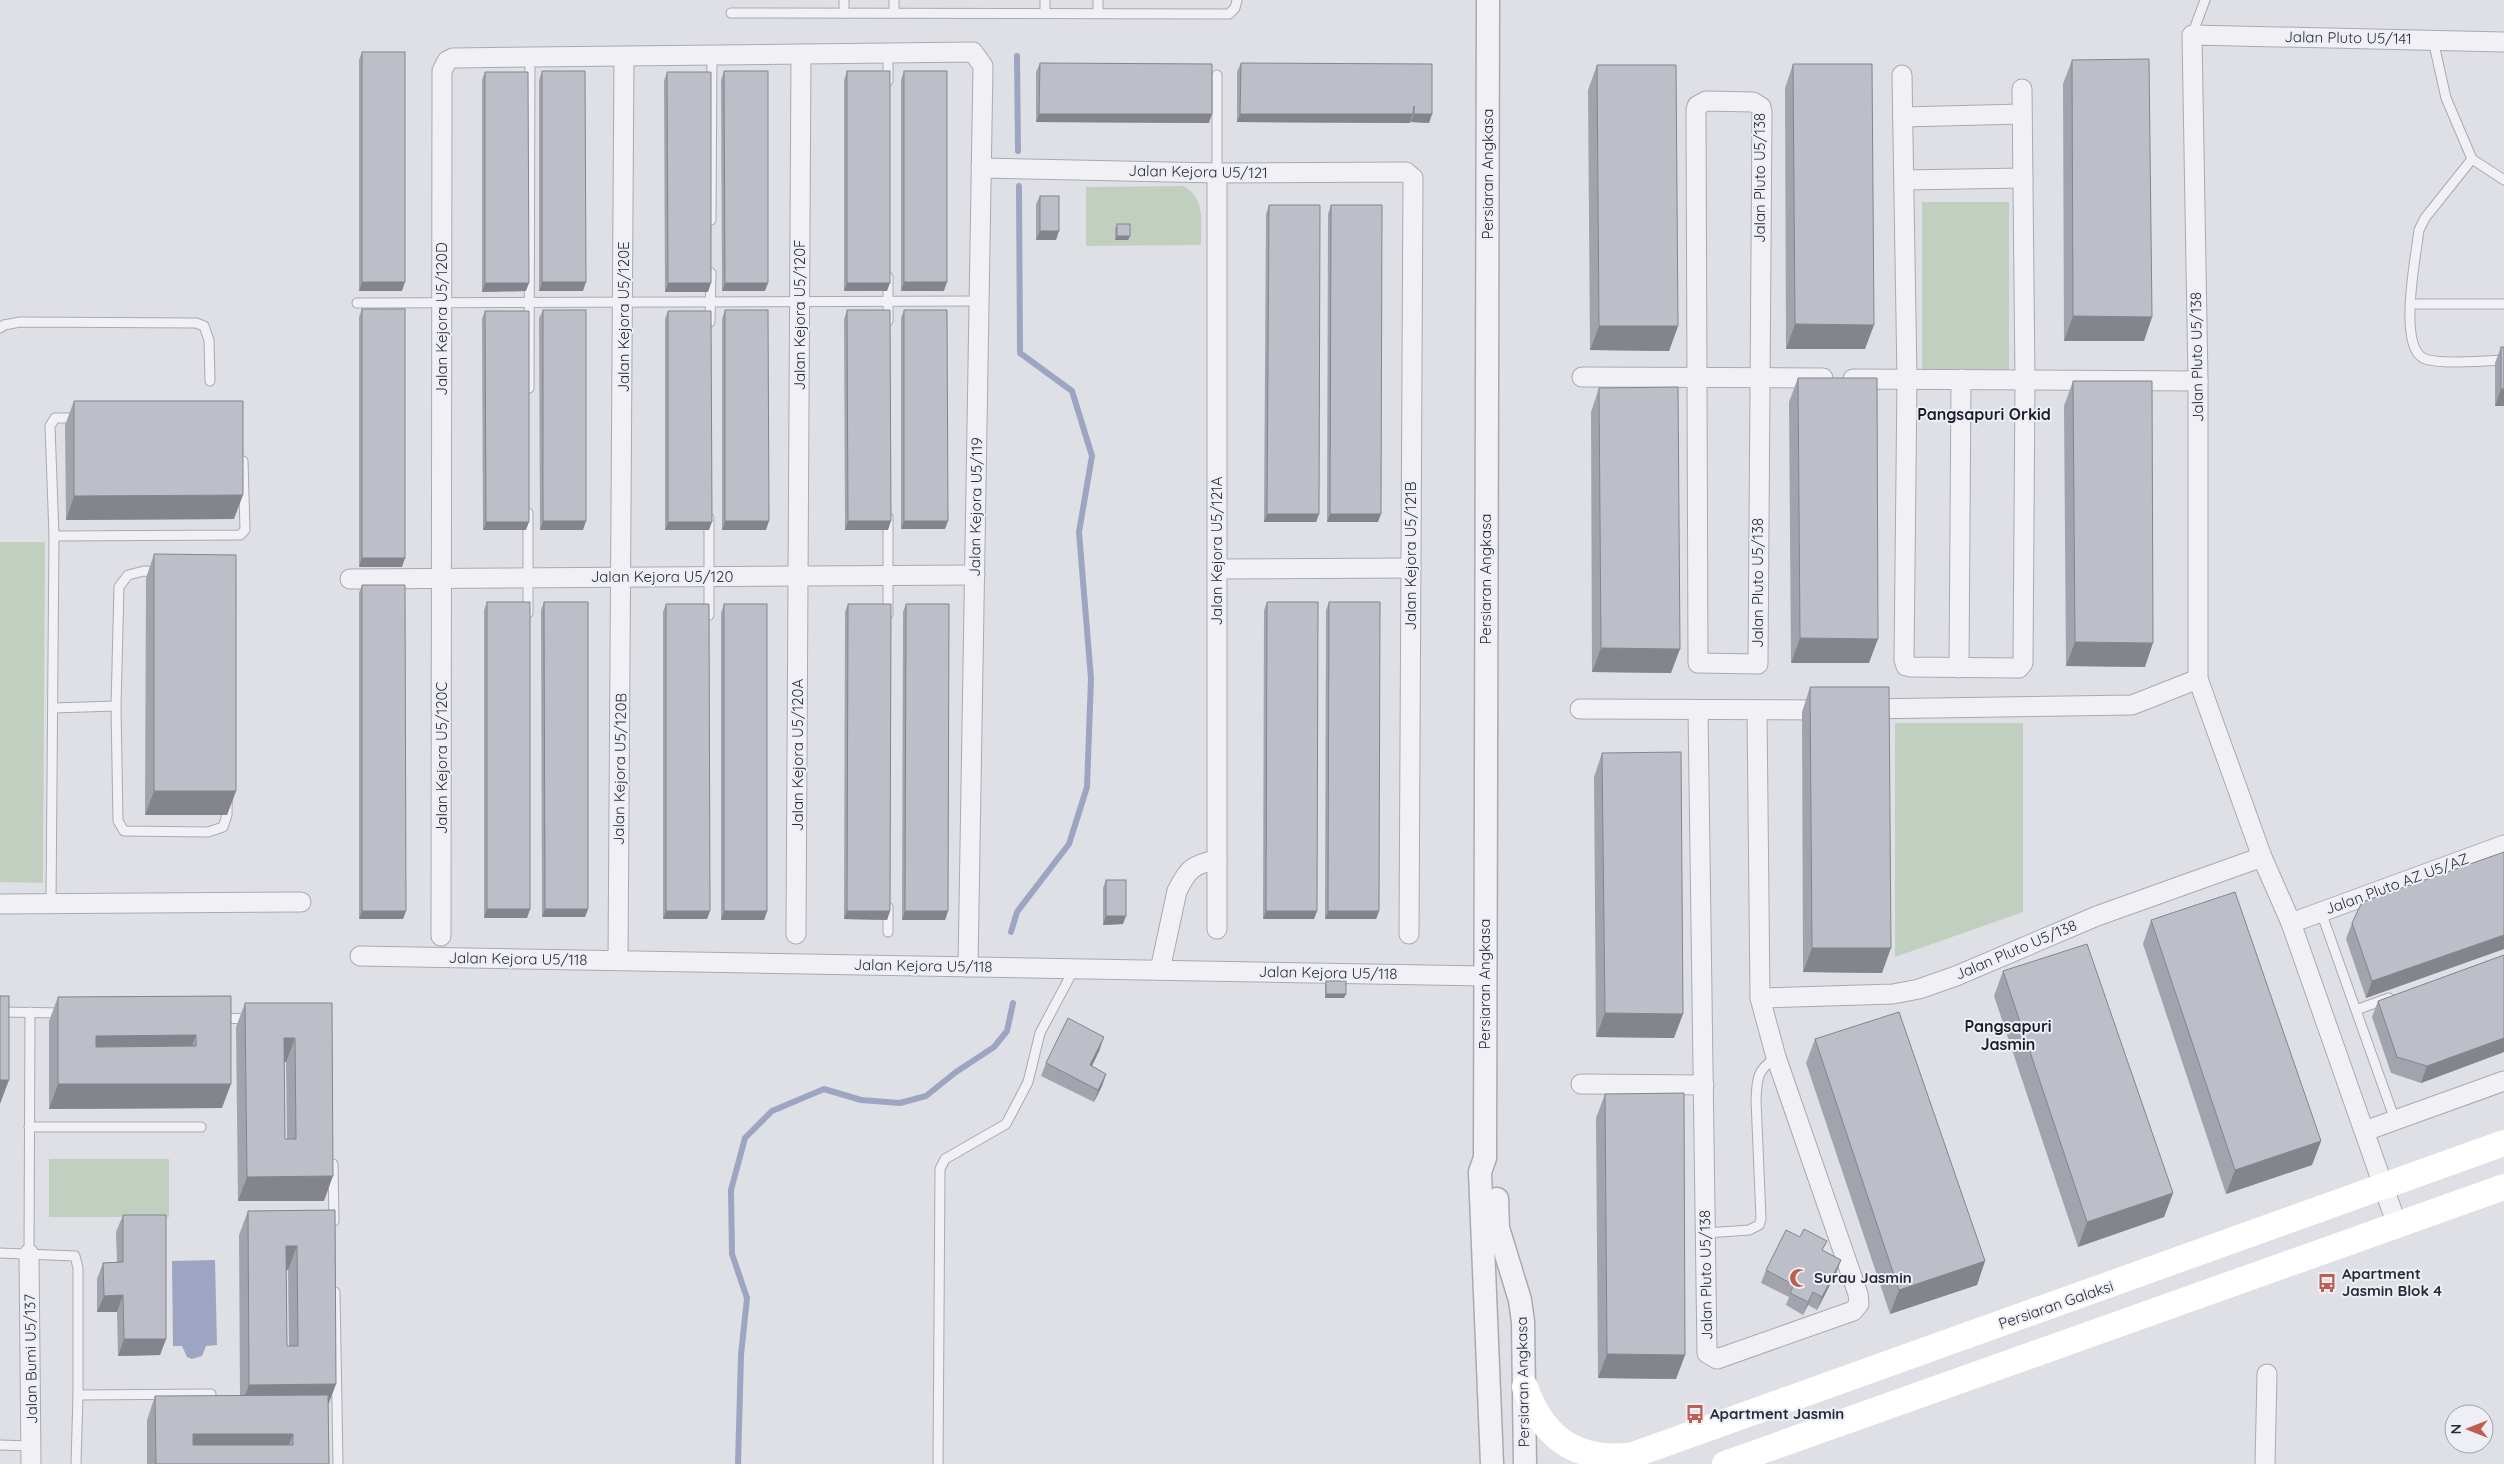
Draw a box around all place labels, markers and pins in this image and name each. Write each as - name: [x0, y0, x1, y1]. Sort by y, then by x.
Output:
- place label: Apartment Jasmin Blok 4: [2342, 1264, 2442, 1300]
- mosque icon: Surau Jasmin: [1788, 1267, 1810, 1289]
- place label: Surau Jasmin: [1814, 1268, 1912, 1287]
- bus stop icon: Apartment Jasmin Blok 4: [2316, 1272, 2338, 1294]
- bus stop icon: Apartment Jasmin: [1684, 1403, 1706, 1425]
- place label: Apartment Jasmin: [1710, 1404, 1844, 1423]

